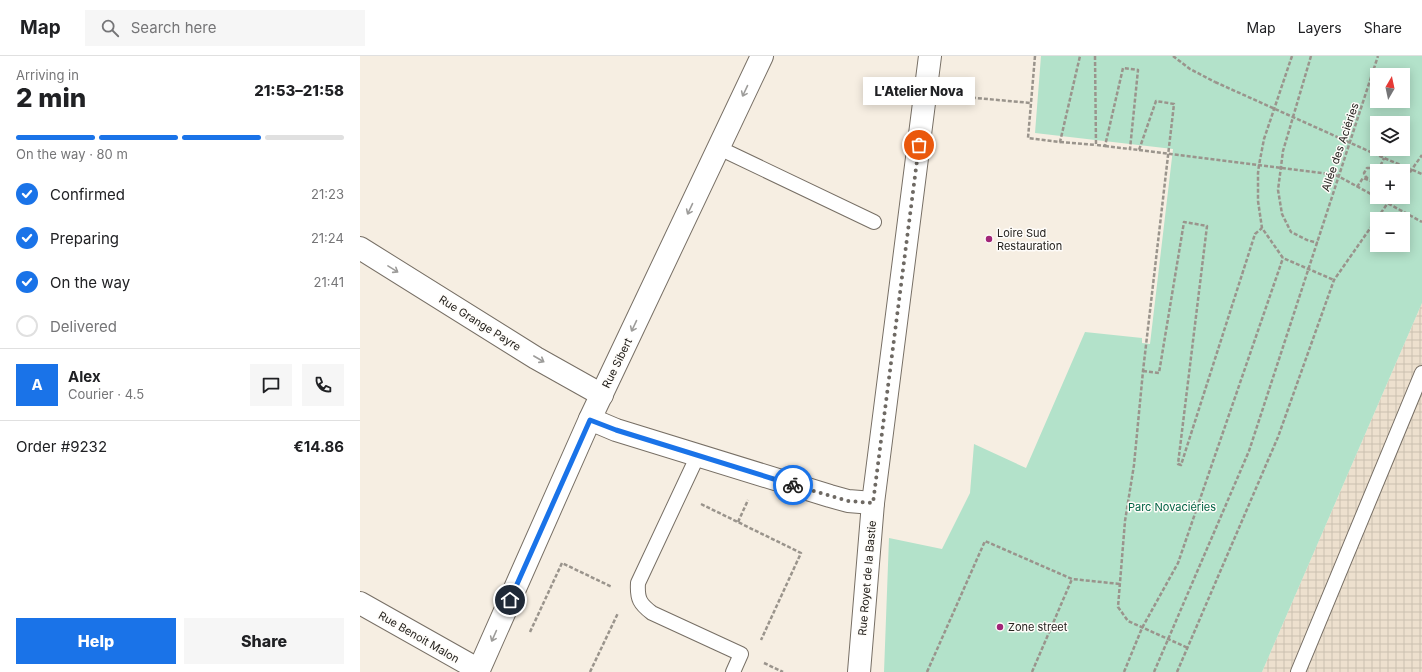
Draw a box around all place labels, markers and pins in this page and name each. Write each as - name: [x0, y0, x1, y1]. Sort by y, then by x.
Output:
- callout: L'Atelier Nova: [863, 77, 975, 105]
- pin: [902, 128, 936, 162]
- place label: Loire Sud Restauration: [997, 226, 1062, 253]
- marker: Loire Sud Restauration: [984, 234, 994, 244]
- pin: [493, 583, 527, 617]
- place label: Zone street: [1008, 620, 1068, 634]
- marker: Zone street: [995, 622, 1005, 632]

